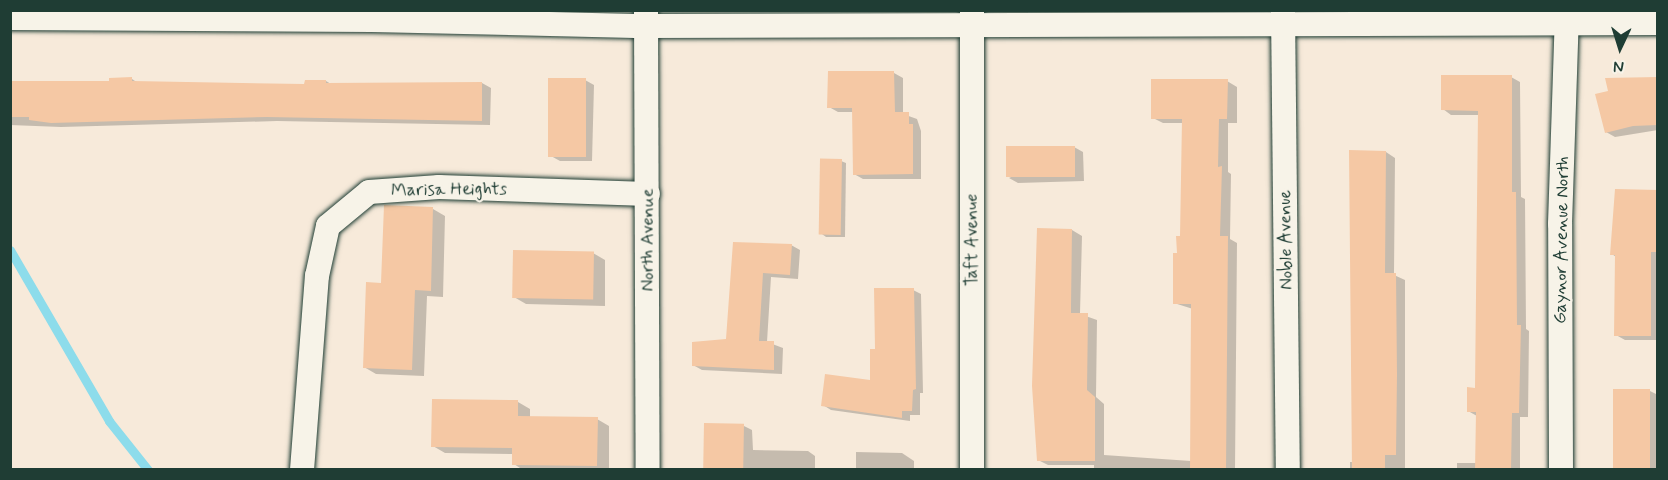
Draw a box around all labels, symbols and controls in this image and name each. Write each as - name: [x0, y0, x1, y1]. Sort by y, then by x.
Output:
- north arrow: [1590, 18, 1650, 78]
- text: N: [1613, 56, 1625, 77]
- street label: Gaynor Avenue North: [1550, 157, 1574, 323]
- street label: Marisa Heights: [391, 178, 507, 202]
- street label: North Avenue: [637, 188, 659, 292]
- street label: Noble Avenue: [1274, 188, 1298, 292]
- street label: Taft Avenue: [961, 193, 983, 287]

